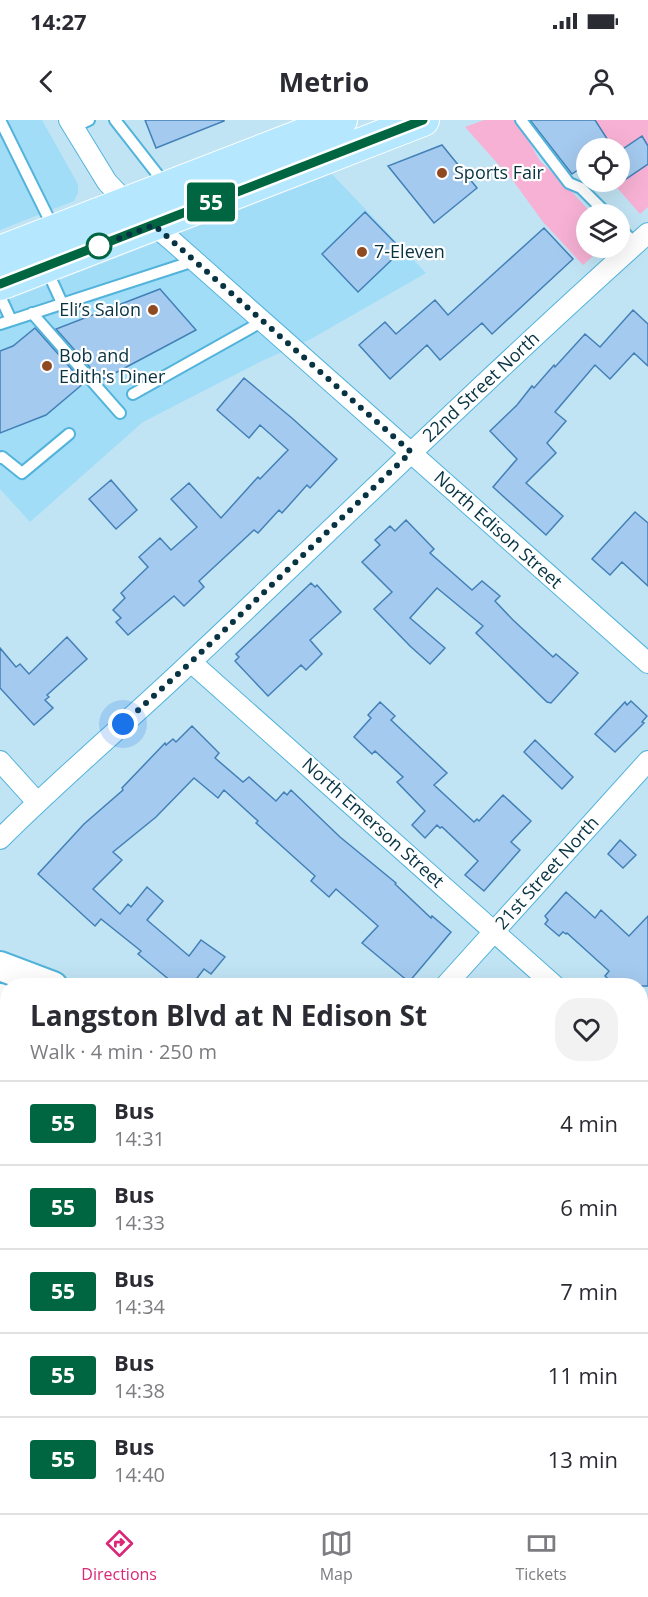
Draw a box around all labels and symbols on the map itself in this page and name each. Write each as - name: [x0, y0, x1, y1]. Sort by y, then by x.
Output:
- place label: Sports Fair: [454, 160, 545, 184]
- marker: Sports Fair: [435, 166, 449, 180]
- line badge: 55: [184, 182, 238, 221]
- unlabelled marker: [86, 233, 112, 259]
- place label: 7-Eleven: [374, 239, 445, 263]
- marker: 7-Eleven: [355, 245, 369, 259]
- place label: Eli’s Salon: [59, 297, 141, 321]
- marker: Eli’s Salon: [146, 303, 160, 317]
- street label: 22nd Street North: [417, 326, 544, 447]
- place label: Bob and Edith's Diner: [59, 343, 166, 388]
- marker: Bob and Edith's Diner: [40, 359, 54, 373]
- street label: North Edison Street: [429, 465, 568, 593]
- your location: [108, 709, 138, 739]
- street label: North Emerson Street: [297, 752, 450, 893]
- street label: 21st Street North: [489, 811, 603, 934]

